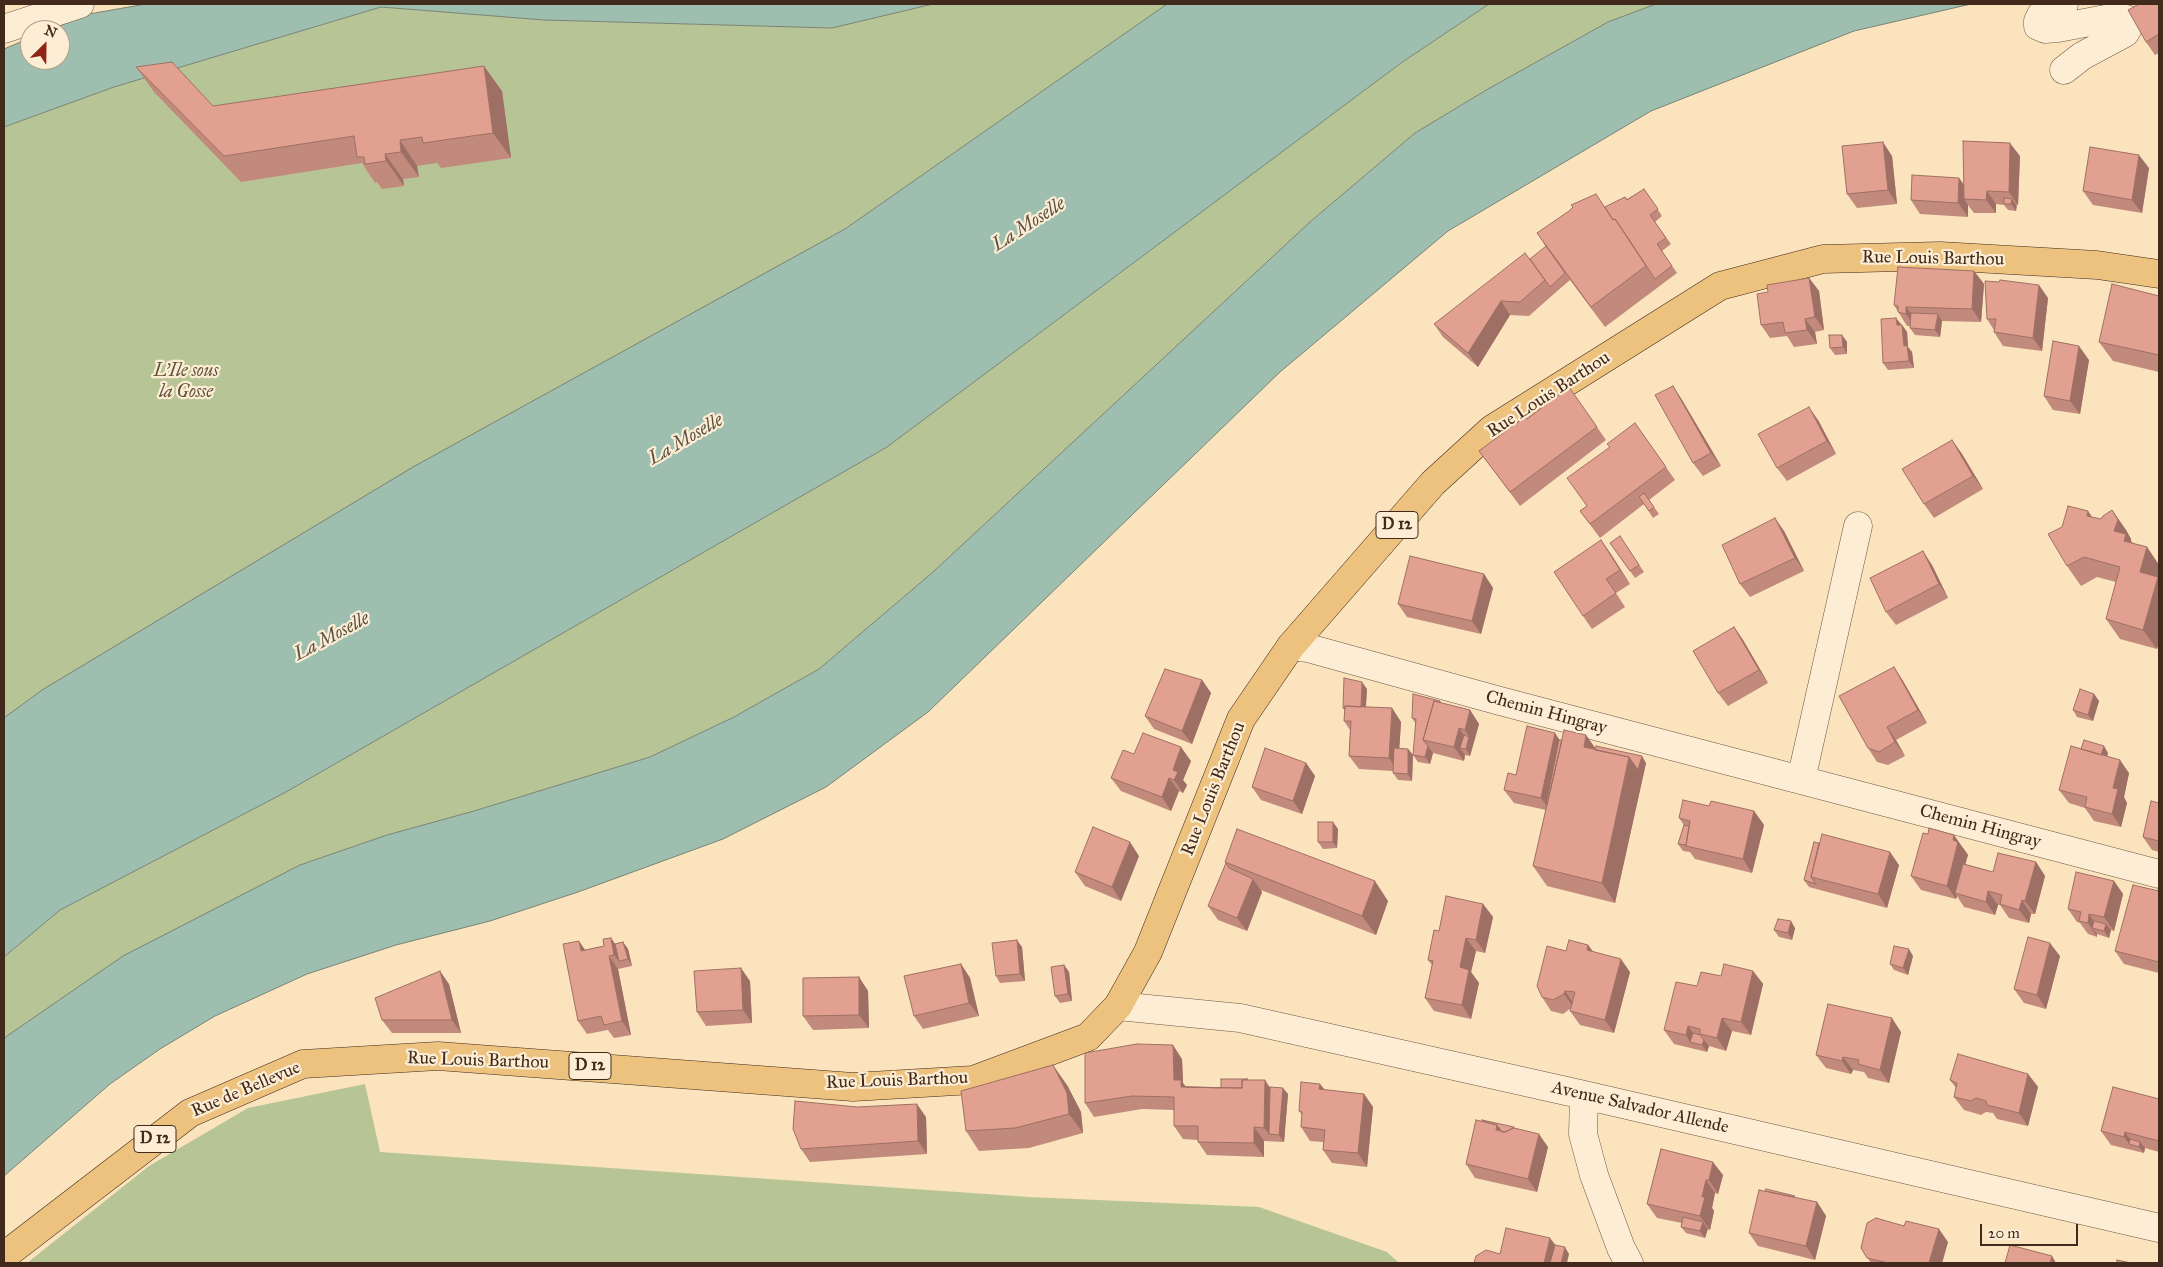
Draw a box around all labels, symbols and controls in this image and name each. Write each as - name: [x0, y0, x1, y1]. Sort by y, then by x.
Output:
- north arrow: [20, 20, 70, 70]
- text: N: [42, 22, 59, 42]
- water label: La Moselle: [988, 193, 1070, 257]
- street label: Rue Louis Barthou: [1862, 247, 2004, 271]
- street label: Rue Louis Barthou: [1483, 347, 1615, 443]
- park label: L'Ile sous la Gosse: [154, 361, 218, 404]
- water label: La Moselle: [645, 410, 727, 470]
- road number: D 12: [1376, 512, 1418, 538]
- water label: La Moselle: [290, 608, 374, 666]
- street label: Chemin Hingray: [1483, 686, 1609, 740]
- street label: Rue Louis Barthou: [1177, 719, 1251, 859]
- street label: Chemin Hingray: [1917, 800, 2043, 854]
- street label: Rue Louis Barthou: [407, 1048, 549, 1074]
- road number: D 12: [569, 1052, 611, 1080]
- street label: Rue de Bellevue: [188, 1057, 304, 1123]
- street label: Rue Louis Barthou: [826, 1068, 968, 1094]
- street label: Avenue Salvador Allende: [1549, 1077, 1731, 1139]
- road number: D 12: [134, 1126, 176, 1152]
- scale bar: [1983, 1214, 2080, 1246]
- text: 20 m: [1988, 1224, 2020, 1242]

